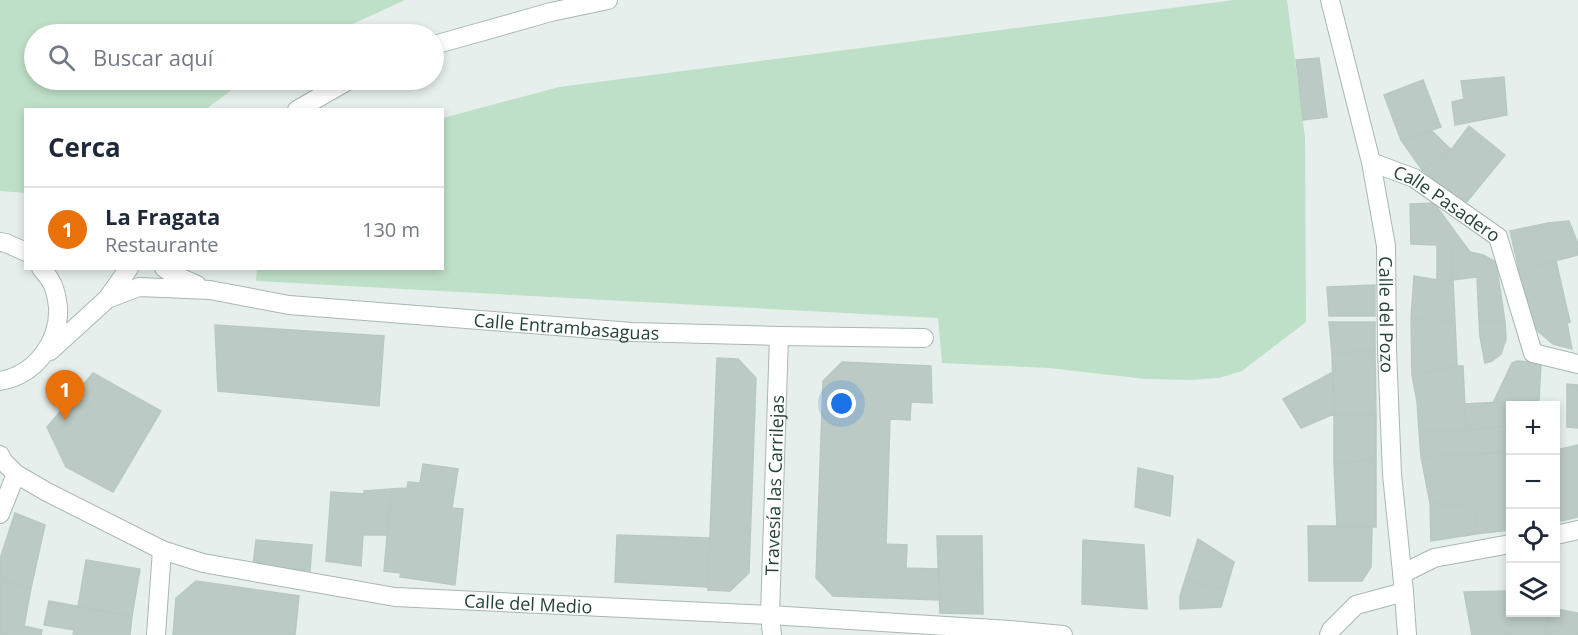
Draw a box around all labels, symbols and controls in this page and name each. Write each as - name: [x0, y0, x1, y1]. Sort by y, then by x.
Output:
- search box: [24, 24, 444, 90]
- icon: search: [45, 41, 78, 74]
- text: Buscar aquí: [93, 42, 213, 72]
- text: Cerca: [48, 129, 121, 165]
- street label: Calle Pasadero: [1390, 159, 1505, 247]
- text: La Fragata: [105, 201, 220, 231]
- text: 1: [62, 216, 73, 243]
- text: 130 m: [362, 216, 420, 243]
- text: Restaurante: [105, 231, 219, 258]
- street label: Calle del Pozo: [1374, 256, 1400, 373]
- street label: Calle Entrambasaguas: [473, 308, 660, 345]
- pin: 1: [46, 370, 84, 420]
- your location: [827, 389, 856, 418]
- street label: Travesía las Carrilejas: [759, 395, 789, 576]
- map controls: [1506, 401, 1560, 617]
- button: +: [1506, 401, 1560, 455]
- button: −: [1506, 455, 1560, 509]
- button: locate: [1506, 509, 1560, 563]
- button: layers: [1506, 563, 1560, 617]
- street label: Calle del Medio: [464, 588, 593, 618]

